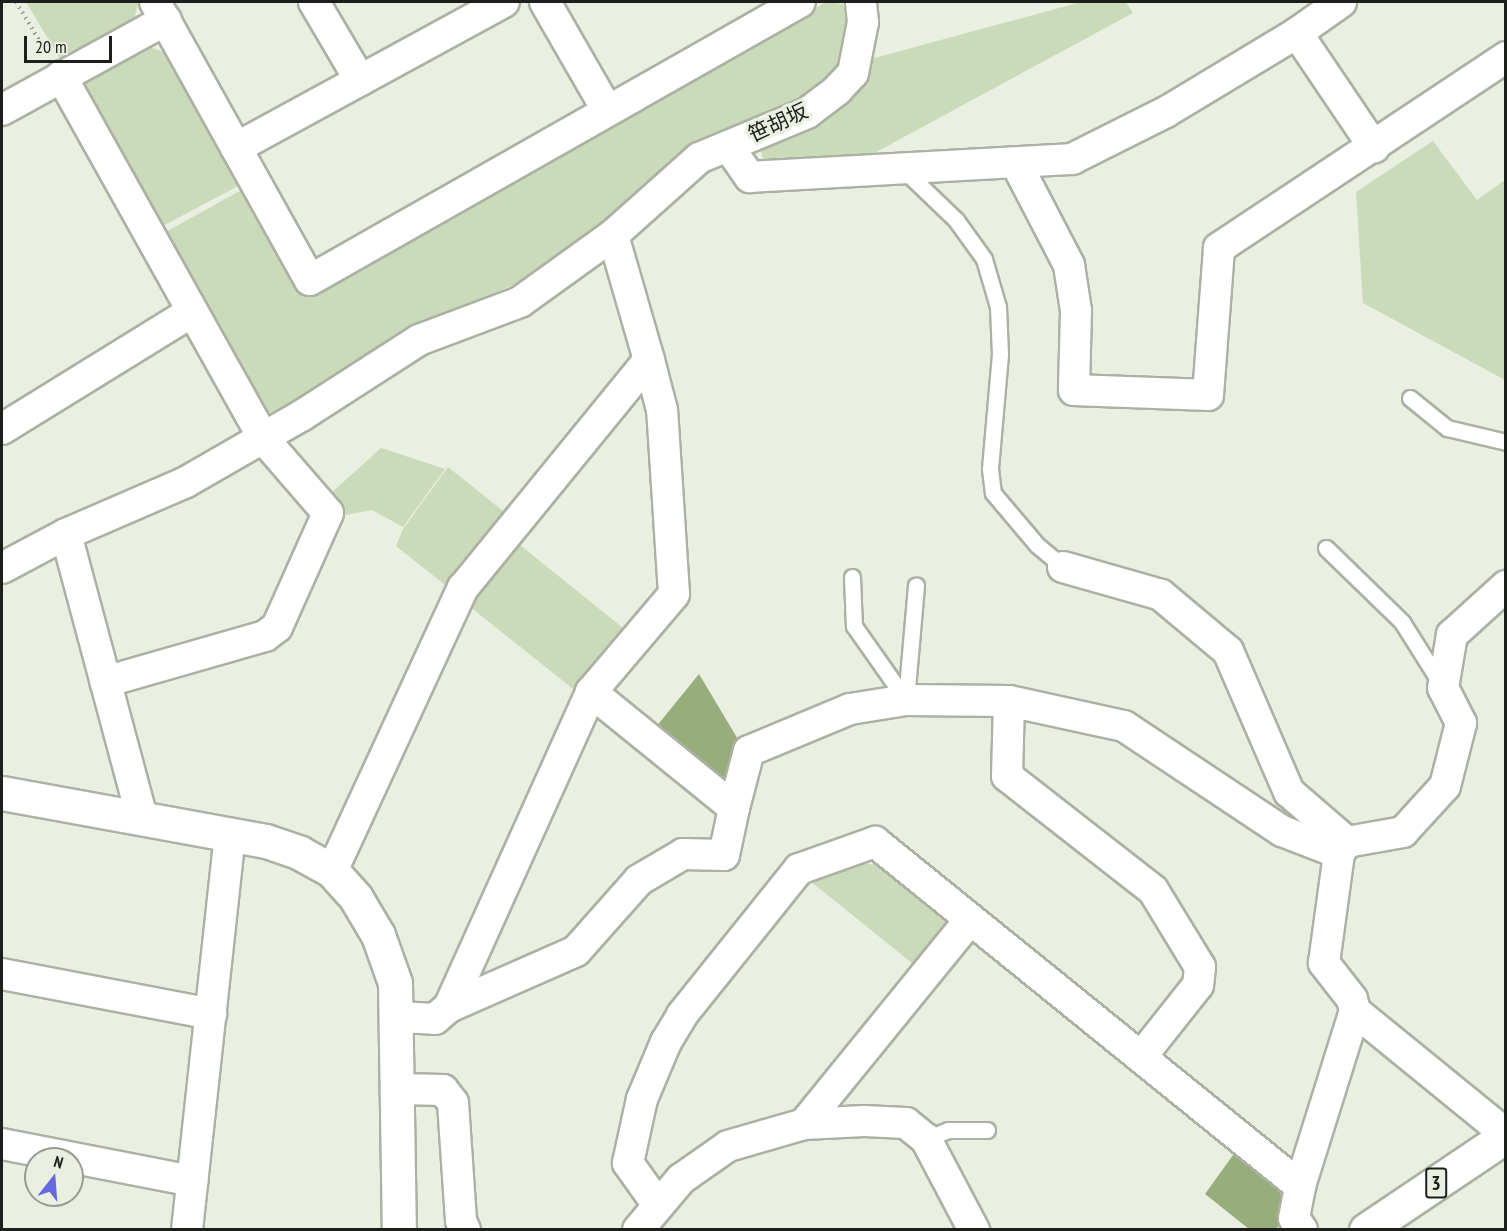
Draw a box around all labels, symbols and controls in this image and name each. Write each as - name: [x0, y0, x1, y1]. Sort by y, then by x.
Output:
- scale bar: [27, 24, 116, 62]
- text: 20 m: [35, 35, 67, 58]
- street label: 笹胡坂: [744, 98, 812, 148]
- north arrow: [24, 1147, 84, 1207]
- text: N: [52, 1151, 66, 1173]
- road number: 3: [1424, 1166, 1448, 1200]

